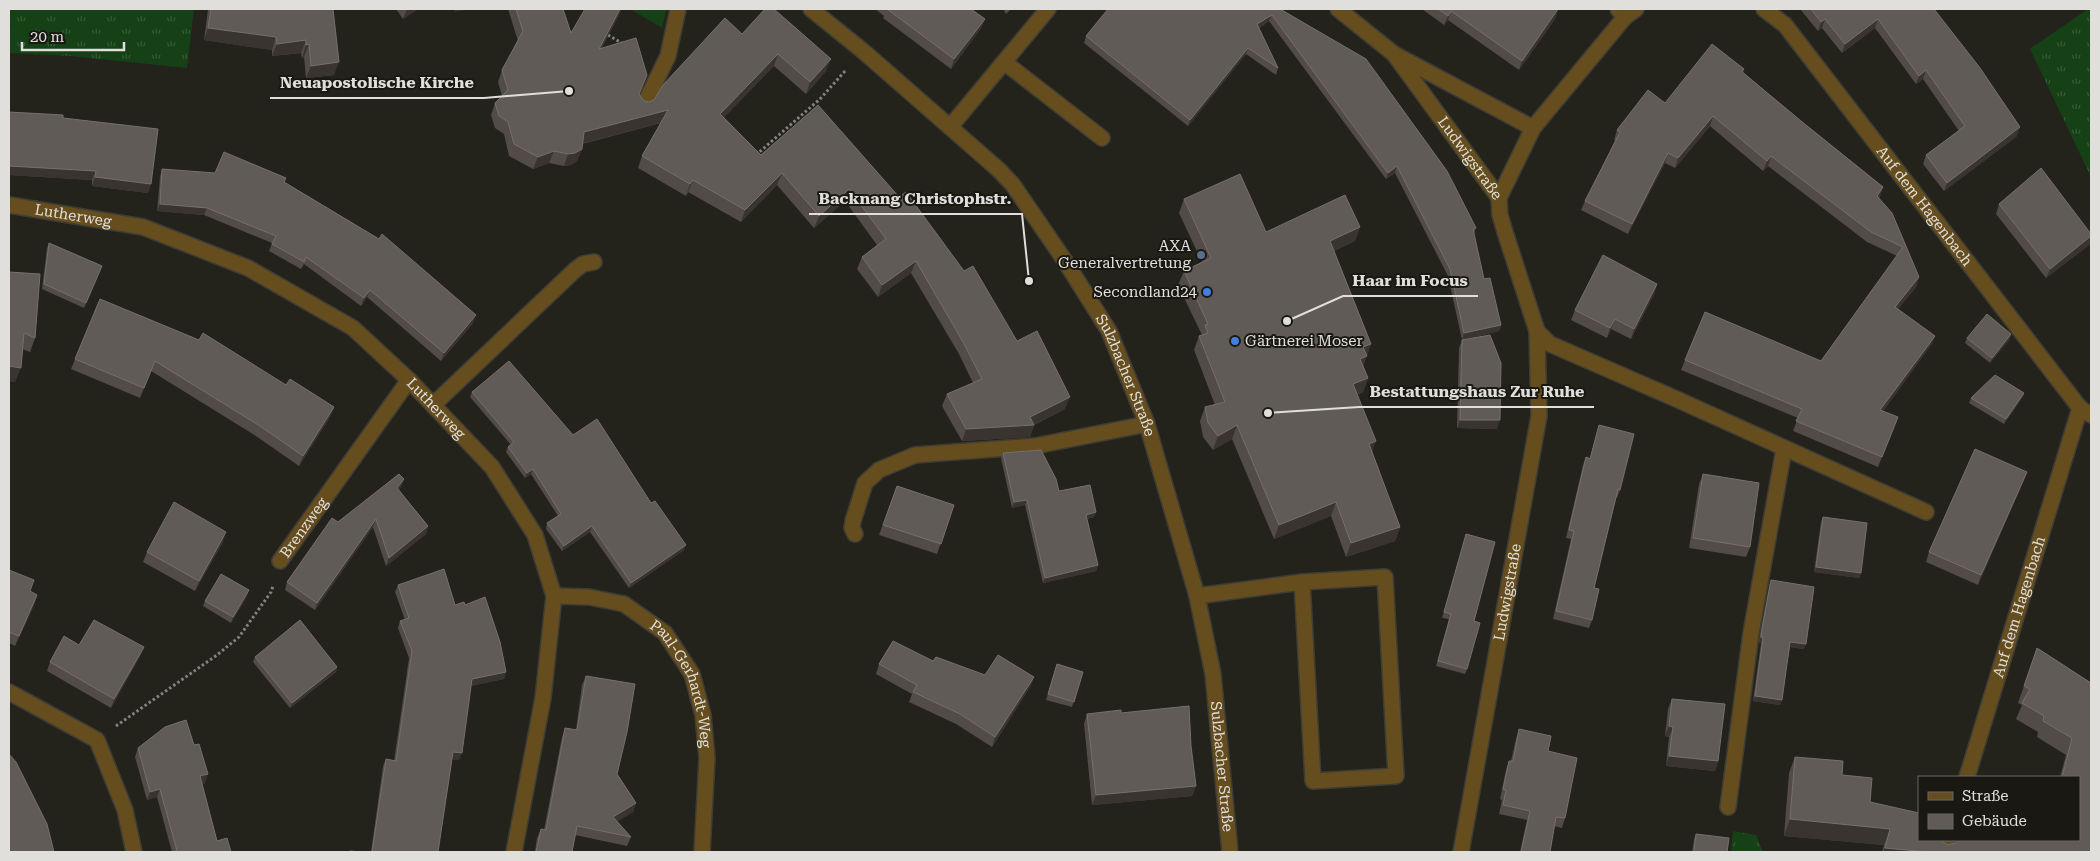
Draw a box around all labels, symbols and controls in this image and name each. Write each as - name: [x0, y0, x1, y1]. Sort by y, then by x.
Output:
- scale bar: [22, 20, 125, 52]
- text: 20 m: [30, 28, 65, 46]
- callout: Neuapostolische Kirche: [270, 67, 484, 98]
- text: Neuapostolische Kirche: [280, 73, 474, 92]
- street label: Ludwigstraße: [1434, 113, 1506, 203]
- street label: Auf dem Hagenbach: [1873, 143, 1977, 270]
- callout: Backnang Christophstr.: [809, 183, 1022, 214]
- text: Backnang Christophstr.: [819, 189, 1012, 208]
- street label: Lutherweg: [33, 200, 113, 231]
- place label: AXA Generalvertretung: [1058, 237, 1192, 272]
- marker: AXA Generalvertretung: [1195, 249, 1207, 261]
- callout: Haar im Focus: [1343, 265, 1478, 296]
- text: Haar im Focus: [1352, 271, 1468, 290]
- place label: Secondland24: [1093, 283, 1198, 301]
- marker: Secondland24: [1201, 286, 1213, 298]
- street label: Sulzbacher Straße: [1092, 311, 1159, 438]
- place label: Gärtnerei Moser: [1245, 332, 1363, 350]
- marker: Gärtnerei Moser: [1229, 335, 1241, 347]
- street label: Lutherweg: [403, 374, 470, 443]
- callout: Bestattungshaus Zur Ruhe: [1359, 376, 1594, 407]
- text: Bestattungshaus Zur Ruhe: [1369, 382, 1585, 401]
- street label: Brenzweg: [276, 493, 332, 561]
- street label: Auf dem Hagenbach: [1989, 534, 2049, 680]
- street label: Ludwigstraße: [1490, 542, 1525, 642]
- street label: Paul-Gerhardt-Weg: [646, 616, 715, 749]
- street label: Sulzbacher Straße: [1207, 701, 1237, 833]
- legend: [1918, 776, 2080, 841]
- text: Straße: [1962, 787, 2009, 805]
- text: Gebäude: [1962, 812, 2027, 830]

